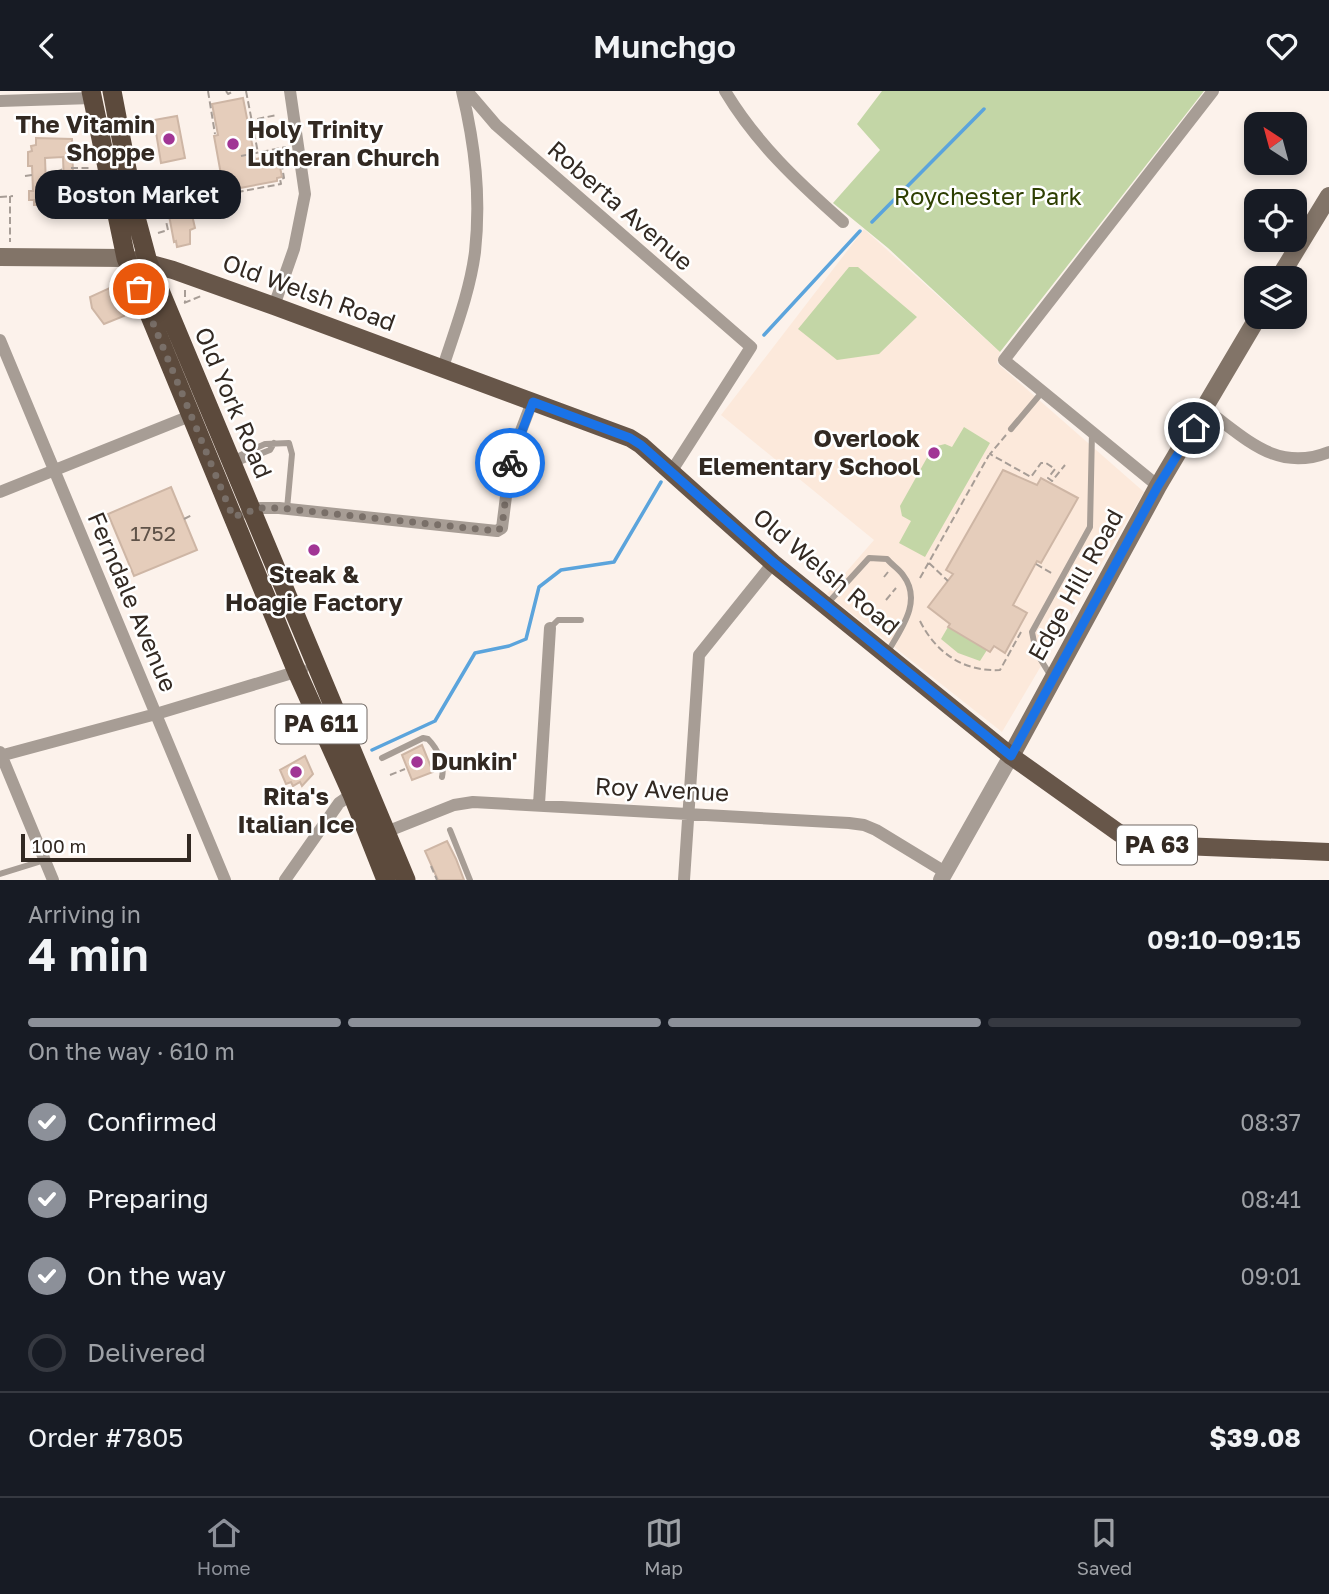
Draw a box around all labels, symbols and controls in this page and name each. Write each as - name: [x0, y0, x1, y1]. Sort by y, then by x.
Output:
- icon: back: [28, 27, 66, 65]
- text: Munchgo: [593, 27, 736, 65]
- icon: heart: [1263, 27, 1301, 65]
- place label: The Vitamin Shoppe: [15, 109, 155, 166]
- north arrow: [1244, 112, 1307, 175]
- map controls: [1244, 112, 1307, 329]
- place label: Holy Trinity Lutheran Church: [247, 114, 440, 171]
- marker: The Vitamin Shoppe: [161, 131, 177, 147]
- street label: Roberta Avenue: [542, 134, 700, 276]
- marker: Holy Trinity Lutheran Church: [225, 136, 241, 152]
- callout: Boston Market: [36, 170, 242, 219]
- text: Boston Market: [57, 180, 219, 208]
- park label: Roychester Park: [894, 181, 1082, 210]
- button: locate: [1244, 189, 1307, 252]
- street label: Old Welsh Road: [219, 247, 400, 336]
- pin: [109, 259, 169, 319]
- button: layers: [1244, 266, 1307, 329]
- icon: bag: [120, 270, 158, 308]
- street label: Old York Road: [189, 322, 279, 482]
- pin: [1164, 398, 1224, 458]
- icon: home: [1175, 409, 1213, 447]
- place label: Overlook Elementary School: [698, 423, 920, 480]
- courier: [475, 428, 545, 498]
- icon: bike: [491, 444, 529, 482]
- marker: Overlook Elementary School: [926, 445, 942, 461]
- street label: Old Welsh Road: [748, 501, 906, 640]
- street label: Edge Hill Road: [1021, 503, 1128, 665]
- street label: Ferndale Avenue: [82, 507, 184, 696]
- house number: 1752: [130, 520, 176, 546]
- marker: Steak & Hoagie Factory: [306, 542, 322, 558]
- place label: Steak & Hoagie Factory: [225, 559, 404, 616]
- road number: PA 611: [276, 705, 366, 743]
- place label: Dunkin': [431, 746, 518, 775]
- marker: Dunkin': [409, 754, 425, 770]
- marker: Rita's Italian Ice: [288, 764, 304, 780]
- street label: Roy Avenue: [594, 771, 730, 806]
- place label: Rita's Italian Ice: [238, 781, 354, 838]
- road number: PA 63: [1117, 825, 1197, 865]
- scale bar: [21, 831, 191, 863]
- text: 100 m: [32, 834, 86, 857]
- text: Arriving in: [28, 900, 141, 928]
- text: 09:10–09:15: [1147, 924, 1301, 955]
- text: 4 min: [28, 926, 149, 981]
- text: On the way · 610 m: [28, 1037, 235, 1065]
- icon: check: [28, 1103, 66, 1141]
- text: Confirmed: [87, 1106, 217, 1137]
- text: 08:37: [1240, 1108, 1301, 1136]
- icon: check: [28, 1180, 66, 1218]
- text: Preparing: [87, 1183, 209, 1214]
- text: 08:41: [1241, 1185, 1301, 1213]
- icon: check: [28, 1257, 66, 1295]
- text: On the way: [87, 1260, 226, 1291]
- text: 09:01: [1241, 1262, 1301, 1290]
- text: Delivered: [87, 1337, 206, 1368]
- text: Order #7805: [28, 1422, 183, 1453]
- text: $39.08: [1209, 1422, 1301, 1453]
- tab: Home: [197, 1514, 251, 1579]
- tab: Map: [644, 1514, 683, 1579]
- tab: Saved: [1077, 1514, 1132, 1579]

